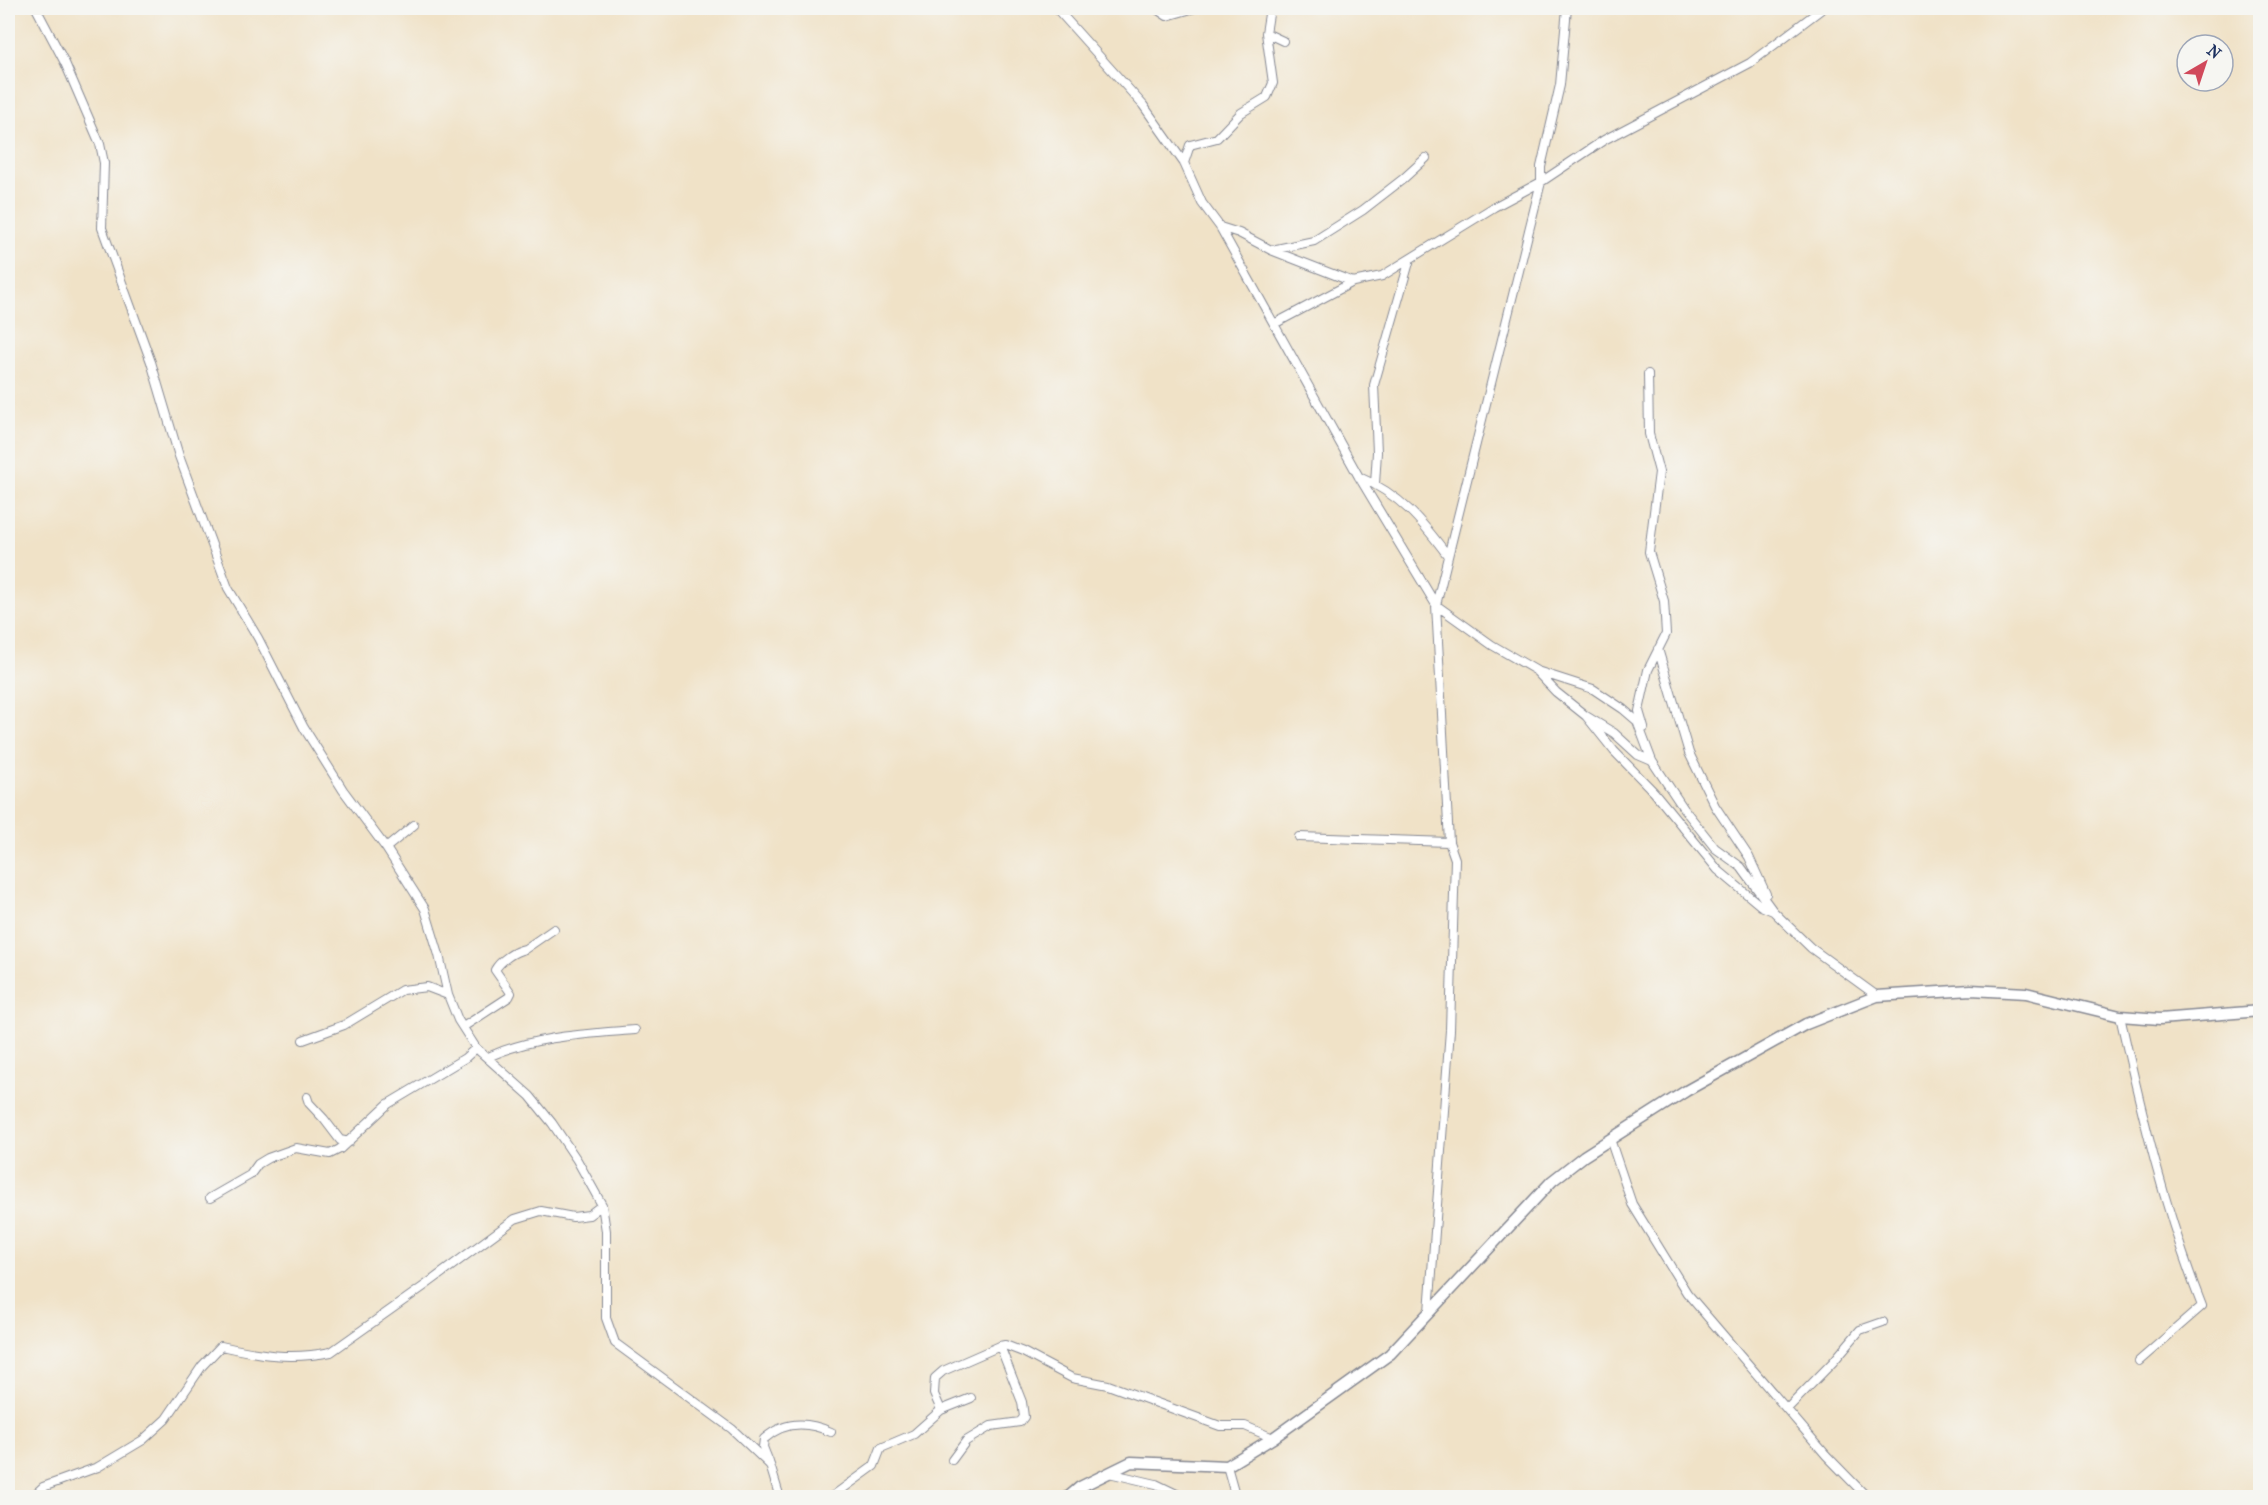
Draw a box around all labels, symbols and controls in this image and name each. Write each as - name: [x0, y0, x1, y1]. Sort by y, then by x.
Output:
- north arrow: [2175, 33, 2235, 93]
- text: N: [2203, 41, 2225, 63]

